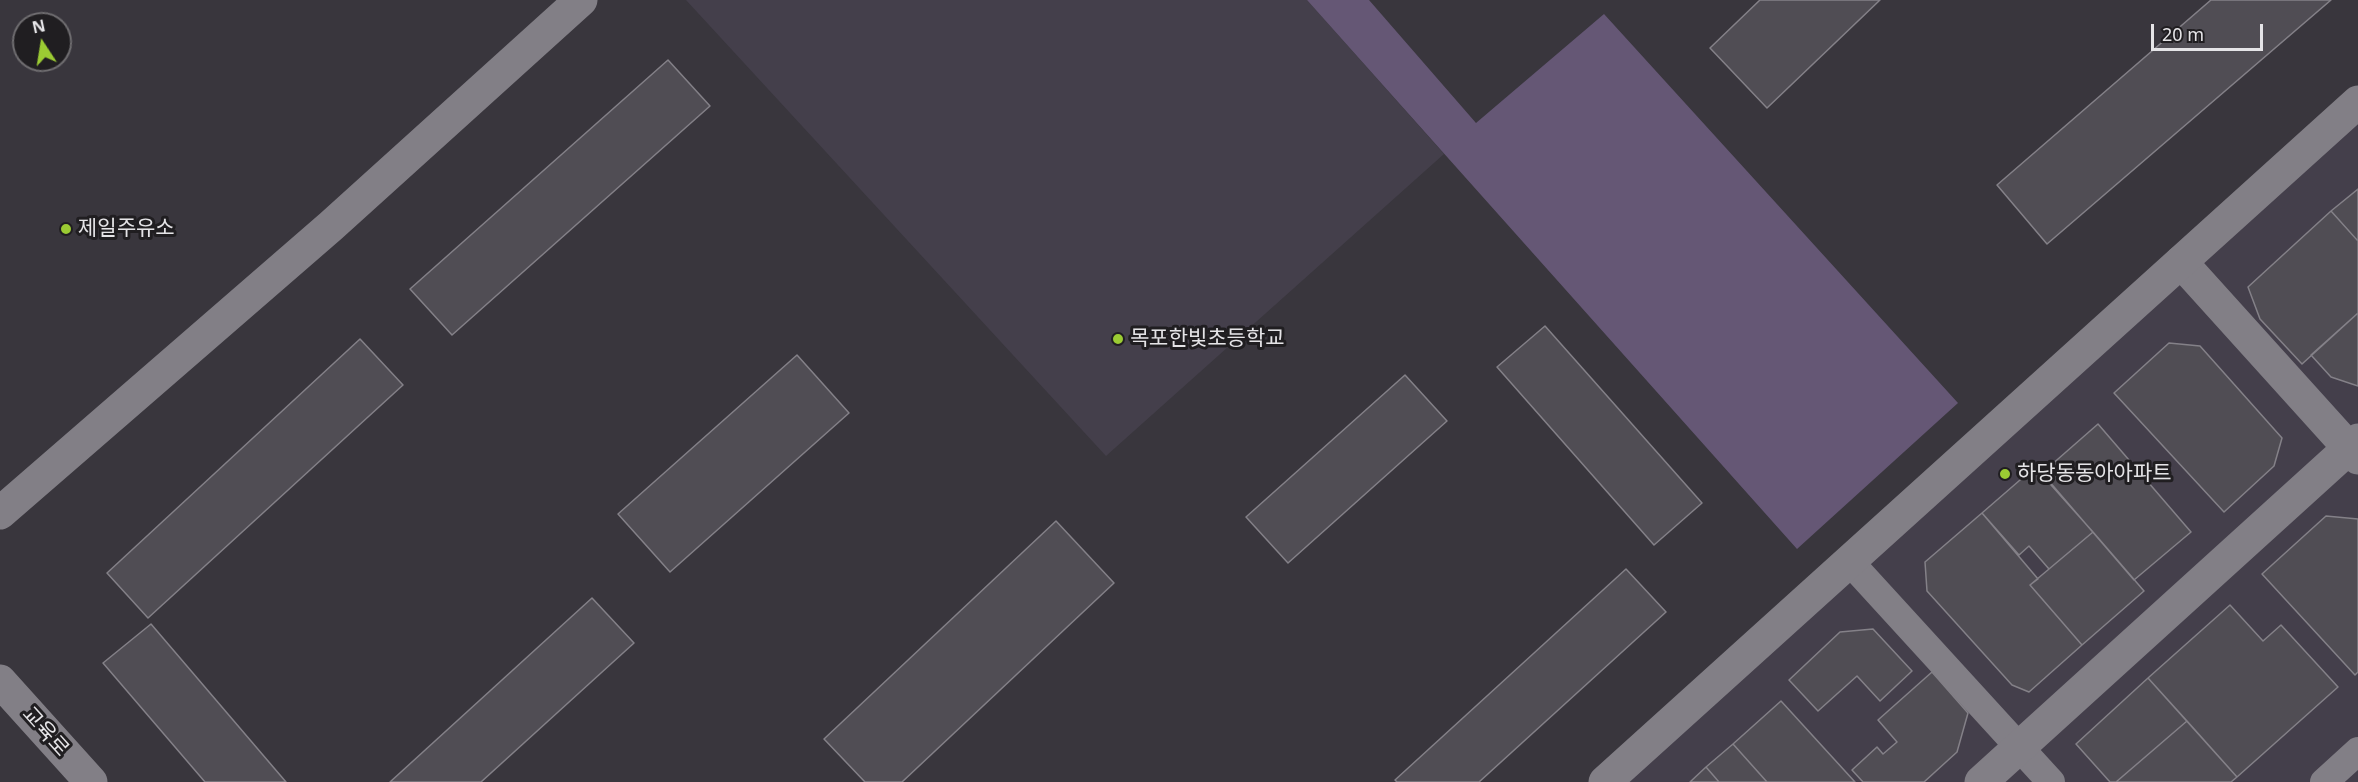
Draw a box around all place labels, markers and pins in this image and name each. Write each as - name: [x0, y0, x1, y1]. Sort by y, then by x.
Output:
- place label: 제일주유소: [78, 216, 175, 242]
- marker: 제일주유소: [59, 222, 73, 236]
- place label: 목포한빛초등학교: [1130, 326, 1285, 352]
- marker: 목포한빛초등학교: [1111, 332, 1125, 346]
- place label: 하당동동아아파트: [2017, 461, 2172, 487]
- marker: 하당동동아아파트: [1998, 467, 2012, 481]

